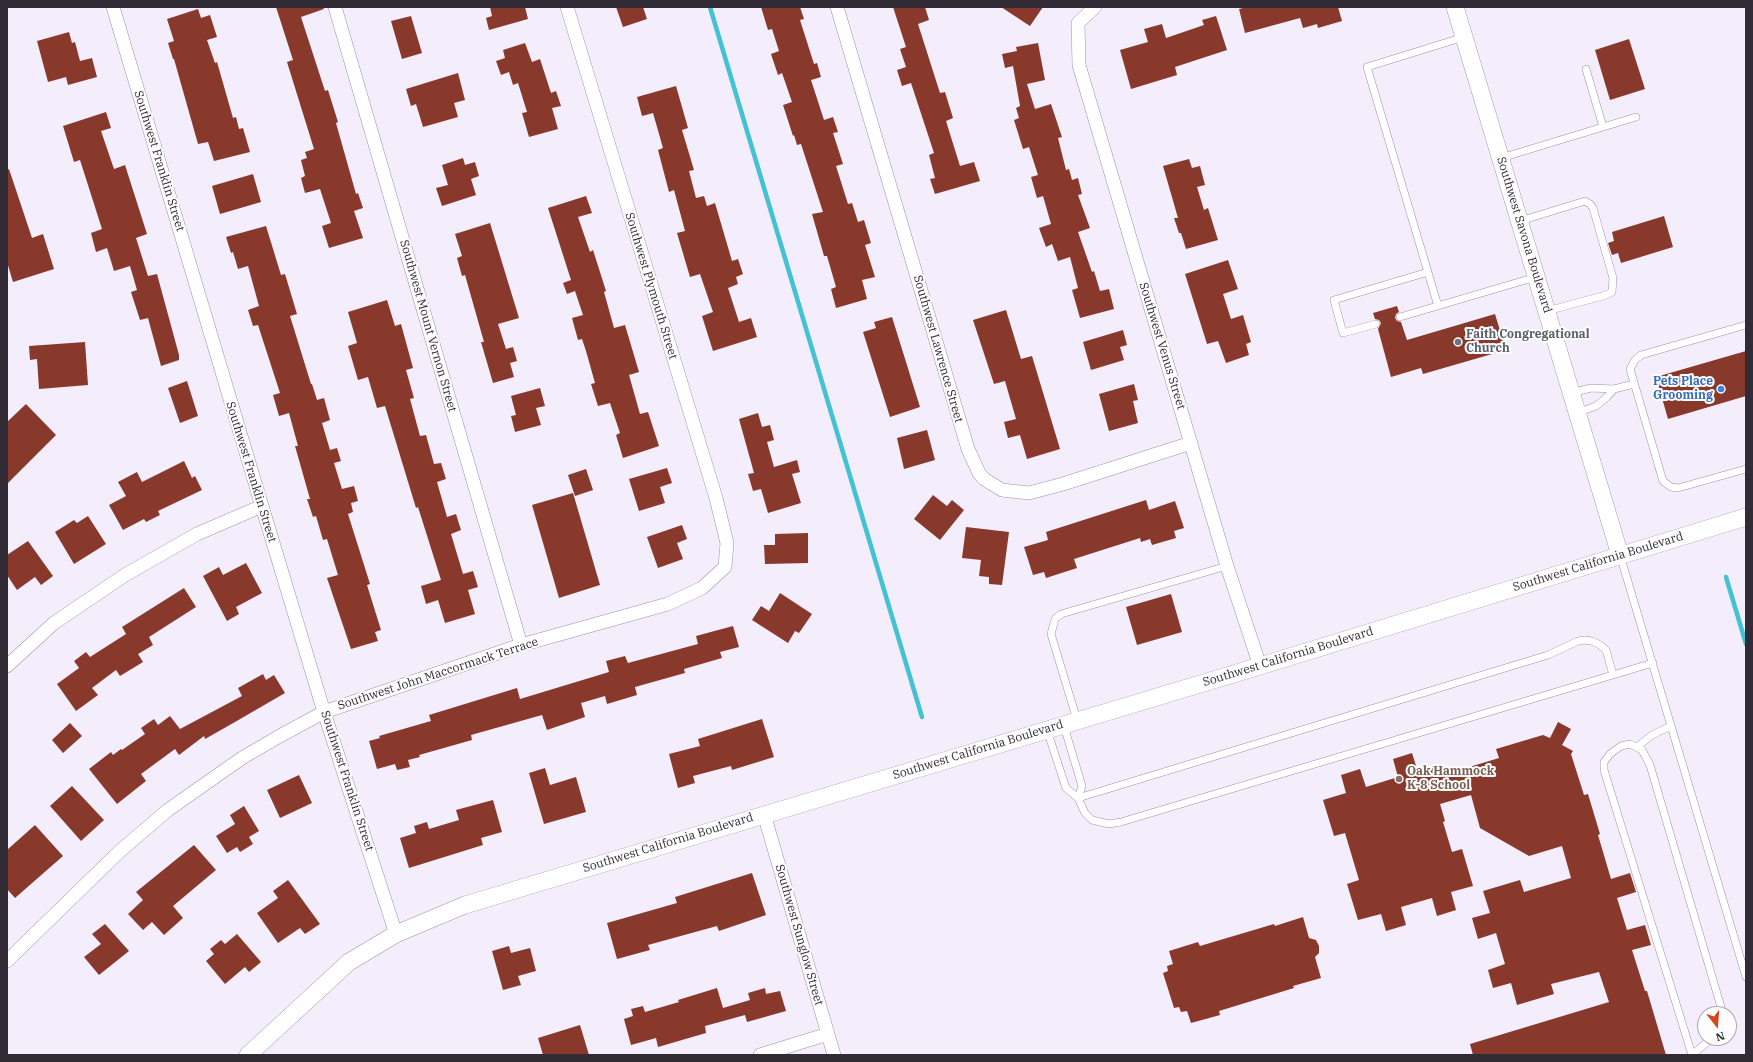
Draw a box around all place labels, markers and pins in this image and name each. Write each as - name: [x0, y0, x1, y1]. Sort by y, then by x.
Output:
- place label: Faith Congregational Church: [1466, 328, 1590, 356]
- marker: Faith Congregational Church: [1453, 337, 1463, 347]
- place label: Pets Place Grooming: [1653, 375, 1713, 403]
- marker: Pets Place Grooming: [1716, 384, 1726, 394]
- place label: Oak Hammock K-8 School: [1407, 765, 1494, 793]
- marker: Oak Hammock K-8 School: [1394, 774, 1404, 784]

